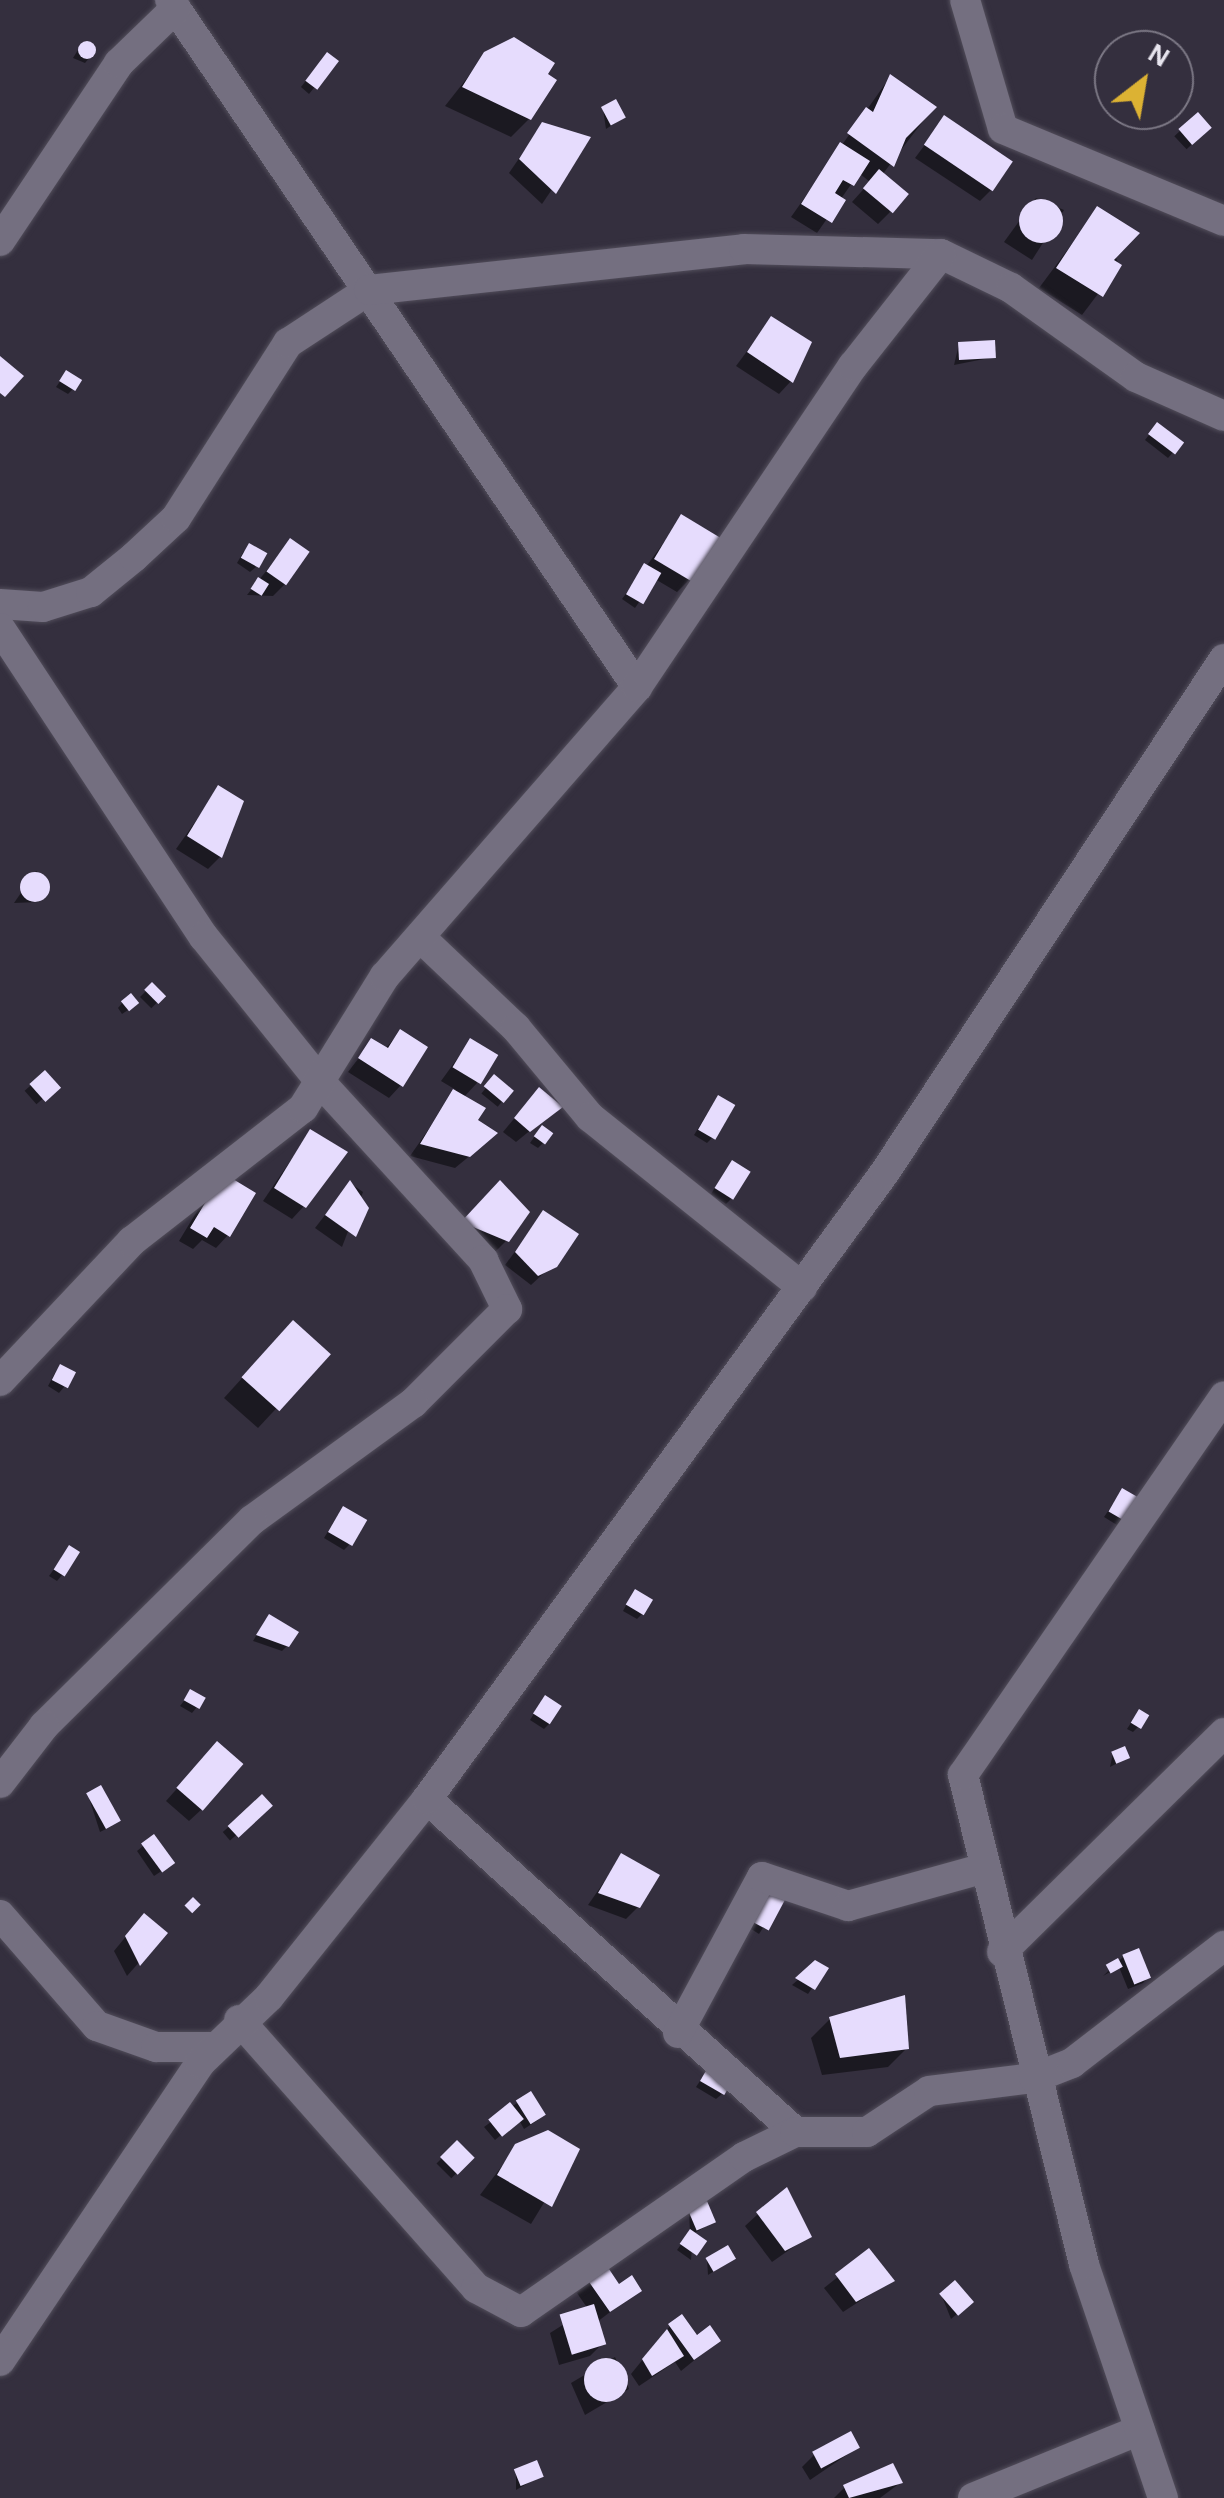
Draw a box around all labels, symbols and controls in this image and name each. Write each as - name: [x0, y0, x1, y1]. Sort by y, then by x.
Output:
- north arrow: [1094, 30, 1194, 130]
- text: N: [1143, 39, 1174, 73]

